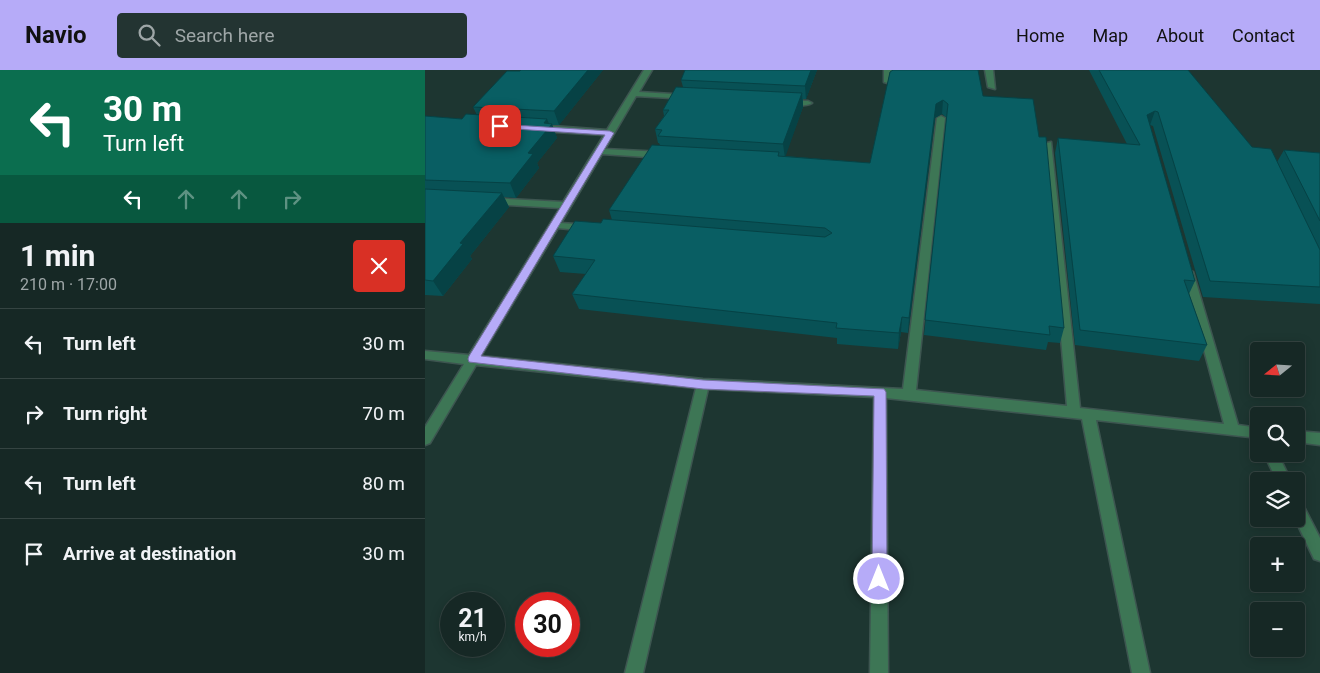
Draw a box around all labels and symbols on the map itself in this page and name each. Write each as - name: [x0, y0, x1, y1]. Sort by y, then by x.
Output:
- pin: [479, 105, 521, 147]
- north arrow: [1250, 342, 1305, 398]
- position arrow: [852, 552, 904, 604]
- speed limit sign: 30: [515, 592, 580, 657]

